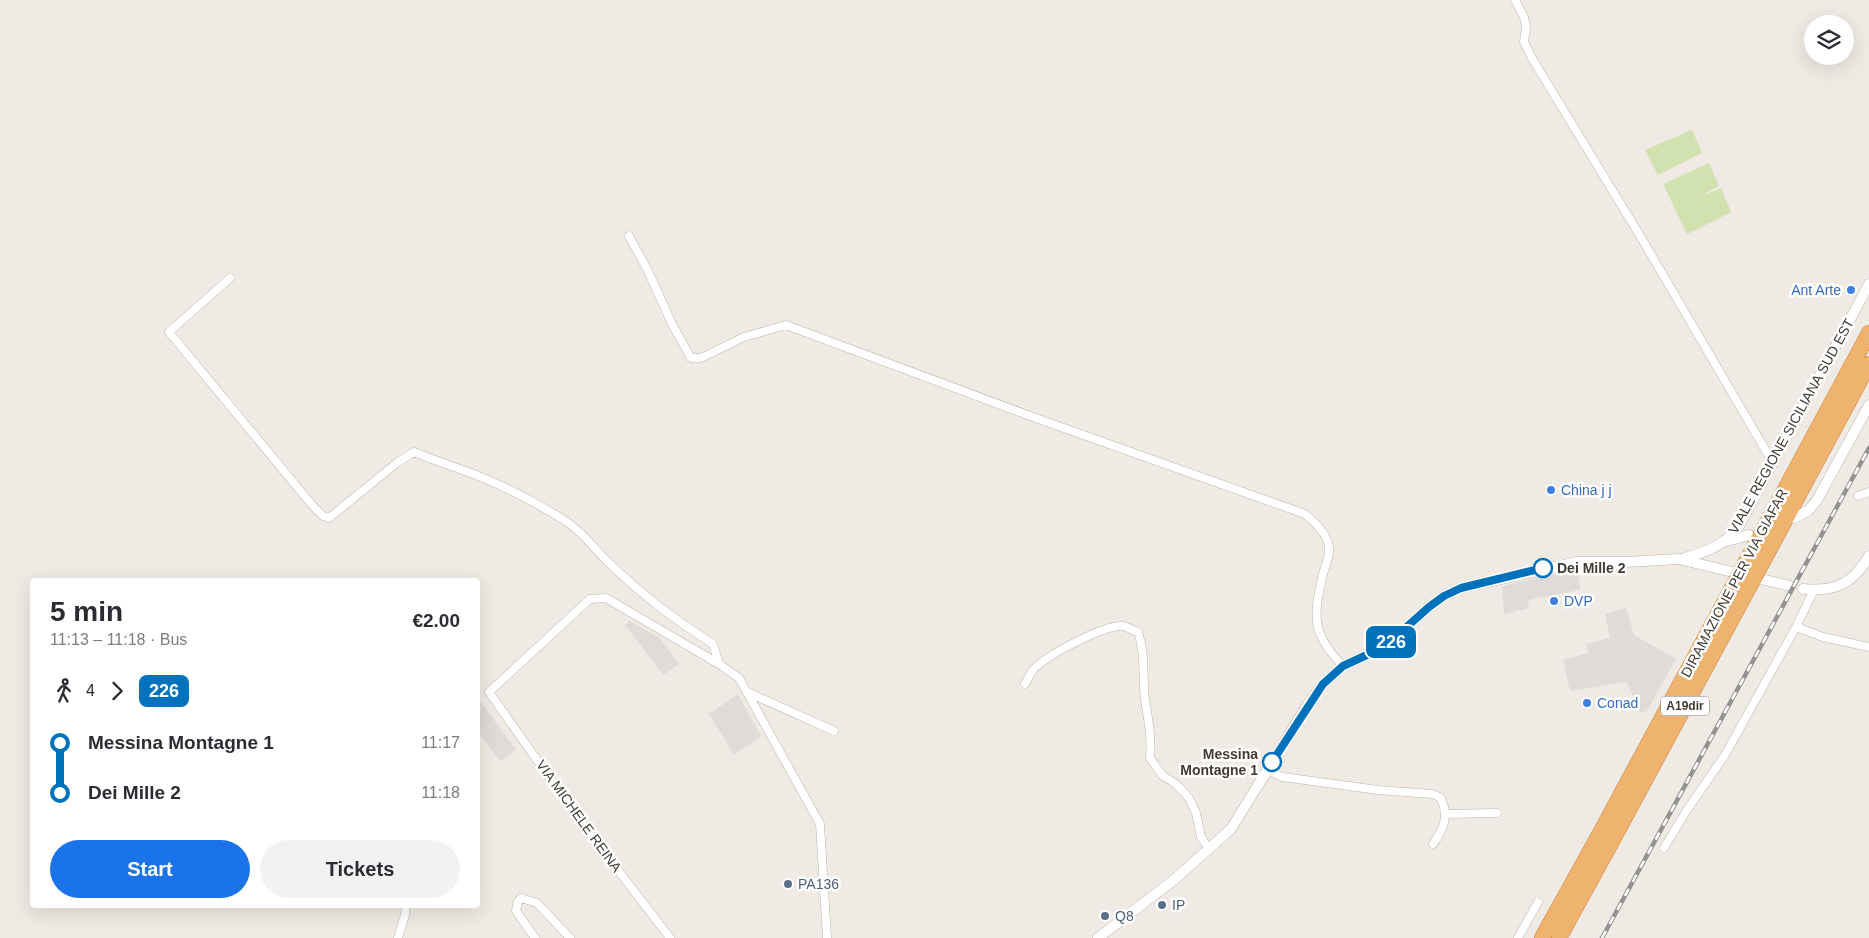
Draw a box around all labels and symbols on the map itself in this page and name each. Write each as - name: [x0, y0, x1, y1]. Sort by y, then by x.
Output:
- place label: Ant Arte: [1791, 282, 1841, 298]
- marker: Ant Arte: [1845, 284, 1857, 296]
- street label: VIALE REGIONE SICILIANA SUD EST: [1725, 315, 1857, 536]
- place label: China j j: [1561, 482, 1612, 498]
- marker: China j j: [1545, 484, 1557, 496]
- street label: DIRAMAZIONE PER VIA GIAFAR: [1677, 486, 1791, 680]
- marker: Dei Mille 2: [1533, 558, 1553, 578]
- place label: Dei Mille 2: [1557, 560, 1626, 576]
- place label: DVP: [1564, 593, 1593, 609]
- marker: DVP: [1548, 595, 1560, 607]
- line badge: 226: [1362, 626, 1420, 658]
- place label: Conad: [1597, 695, 1638, 711]
- road number: A19dir: [1661, 696, 1709, 716]
- marker: Conad: [1581, 697, 1593, 709]
- place label: Messina Montagne 1: [1180, 746, 1258, 778]
- marker: Messina Montagne 1: [1262, 752, 1282, 772]
- street label: VIA MICHELE REINA: [533, 757, 625, 876]
- place label: PA136: [798, 876, 839, 892]
- marker: PA136: [782, 878, 794, 890]
- place label: IP: [1172, 897, 1185, 913]
- marker: IP: [1156, 899, 1168, 911]
- place label: Q8: [1115, 908, 1134, 924]
- marker: Q8: [1099, 910, 1111, 922]

